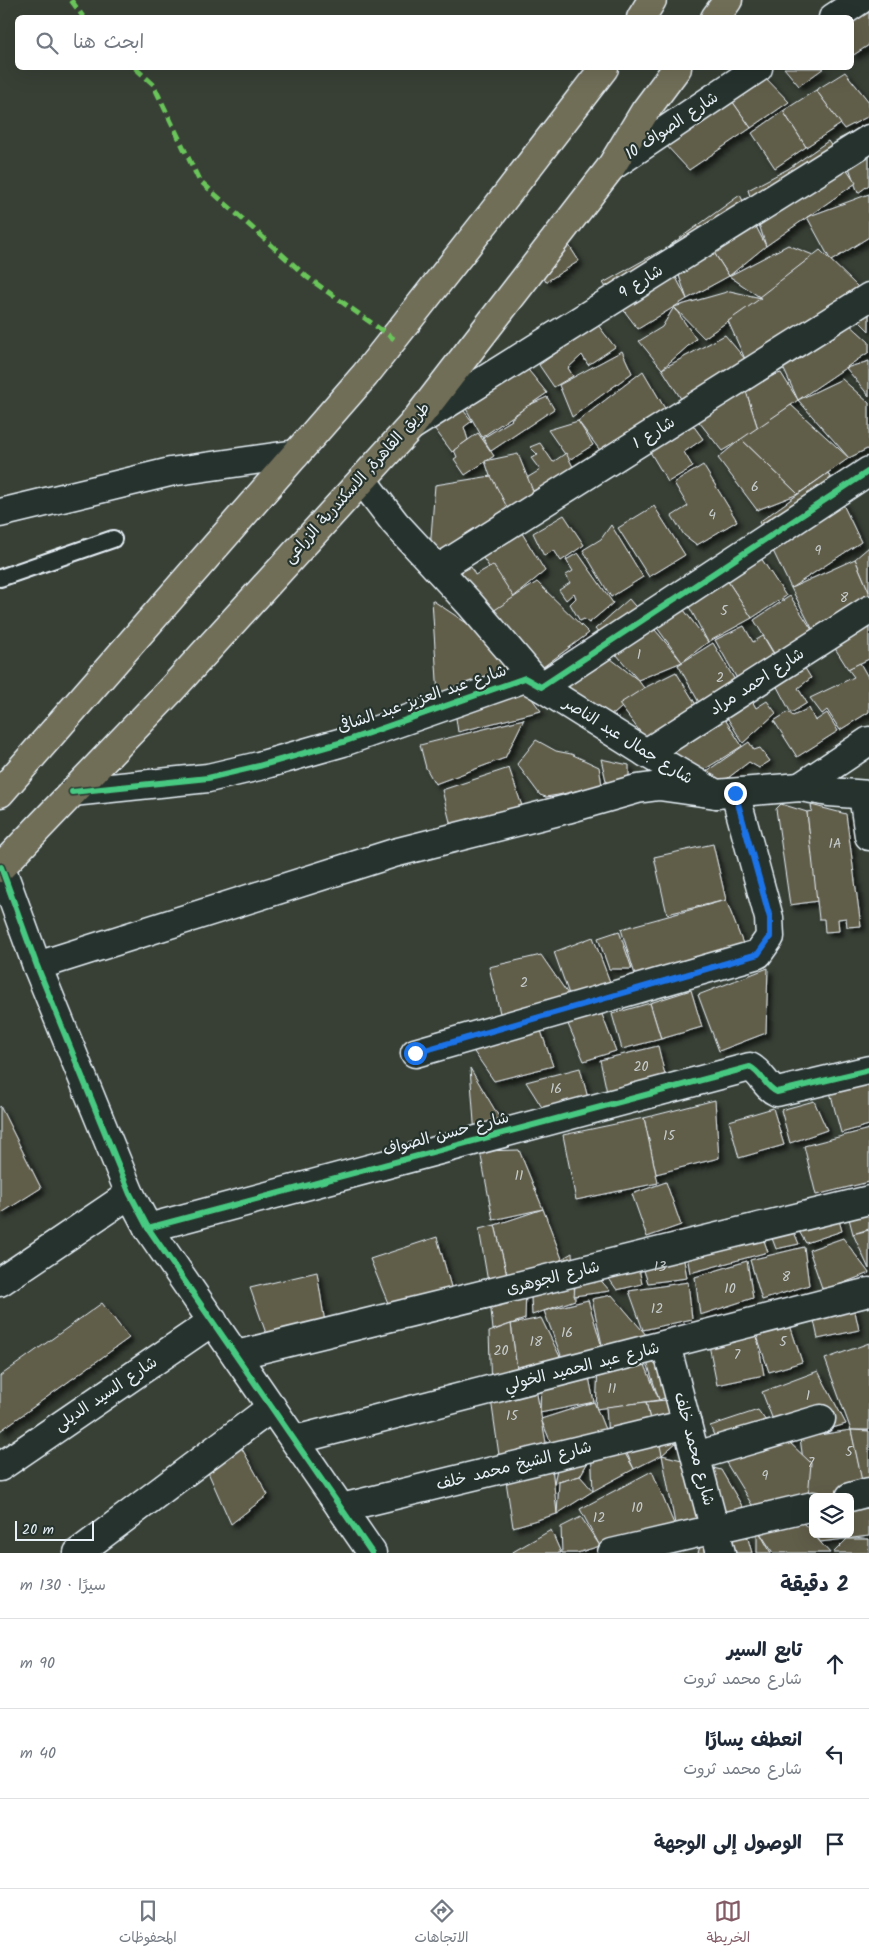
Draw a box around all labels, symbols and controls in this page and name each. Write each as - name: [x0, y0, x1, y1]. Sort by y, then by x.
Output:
- search box: [15, 15, 854, 70]
- text: ابحث هنا: [73, 28, 144, 58]
- icon: search: [33, 29, 61, 57]
- street label: شارع الصواف 10: [620, 85, 724, 167]
- street label: شارع 9: [614, 258, 668, 306]
- street label: طريق القاهرة, الاسكندرية الزراعى: [278, 397, 436, 569]
- street label: شارع 1: [628, 410, 680, 456]
- house number: 6: [751, 476, 759, 498]
- house number: 4: [708, 504, 716, 526]
- house number: 9: [815, 540, 822, 562]
- house number: 8: [840, 587, 849, 609]
- house number: 5: [720, 600, 729, 622]
- street label: شارع احمد مراد: [704, 642, 810, 722]
- house number: 1: [637, 644, 641, 666]
- street label: شارع عبد العزيز عبد الشافى: [334, 658, 510, 740]
- house number: 2: [716, 667, 724, 689]
- street label: شارع جمال عبد الناصر: [557, 690, 698, 791]
- route end: [724, 782, 747, 805]
- house number: 1A: [829, 833, 841, 855]
- house number: 2: [520, 972, 528, 994]
- route start: [404, 1042, 427, 1065]
- house number: 20: [633, 1056, 649, 1078]
- house number: 16: [550, 1078, 562, 1100]
- street label: شارع حسن الصواف: [380, 1105, 512, 1163]
- house number: 15: [663, 1125, 676, 1147]
- house number: 11: [515, 1165, 523, 1187]
- street label: شارع الجوهرى: [504, 1254, 602, 1302]
- house number: 13: [654, 1256, 666, 1278]
- house number: 8: [782, 1266, 791, 1288]
- house number: 10: [724, 1278, 736, 1300]
- house number: 12: [651, 1298, 663, 1320]
- house number: 16: [561, 1322, 573, 1344]
- house number: 18: [530, 1331, 543, 1353]
- house number: 5: [779, 1331, 788, 1353]
- street label: شارع عبد الحميد الخولي: [502, 1336, 663, 1399]
- house number: 20: [493, 1340, 509, 1362]
- house number: 7: [734, 1344, 741, 1366]
- street label: شارع السيد الديلى: [49, 1350, 163, 1438]
- house number: 11: [608, 1378, 616, 1400]
- house number: 1: [806, 1385, 810, 1407]
- street label: شارع محمد خلف: [667, 1389, 721, 1509]
- house number: 15: [506, 1405, 519, 1427]
- street label: شارع الشيخ محمد خلف: [434, 1435, 594, 1497]
- house number: 5: [845, 1441, 854, 1463]
- house number: 7: [808, 1452, 815, 1474]
- house number: 9: [762, 1465, 769, 1487]
- map controls: [809, 1493, 854, 1538]
- button: layers: [809, 1493, 854, 1538]
- house number: 10: [631, 1497, 643, 1519]
- house number: 12: [593, 1507, 605, 1529]
- scale bar: [15, 1518, 94, 1541]
- text: 20 m: [22, 1519, 54, 1541]
- text: 2 دقيقة: [780, 1569, 849, 1602]
- text: سيرًا · 130 m: [20, 1573, 106, 1598]
- text: تابع السير: [727, 1636, 802, 1666]
- icon: ahead: [821, 1650, 849, 1678]
- text: 90 m: [20, 1651, 55, 1676]
- text: شارع محمد ثروت: [683, 1667, 802, 1692]
- text: انعطف يسارًا: [705, 1726, 802, 1756]
- icon: left: [821, 1740, 849, 1768]
- text: 40 m: [20, 1741, 56, 1766]
- text: شارع محمد ثروت: [683, 1757, 802, 1782]
- text: الوصول إلى الوجهة: [654, 1829, 802, 1859]
- icon: arrive: [821, 1830, 849, 1858]
- tab: المحفوظات: [119, 1897, 177, 1950]
- tab: الاتجاهات: [414, 1897, 469, 1950]
- tab: الخريطة: [706, 1897, 750, 1950]

